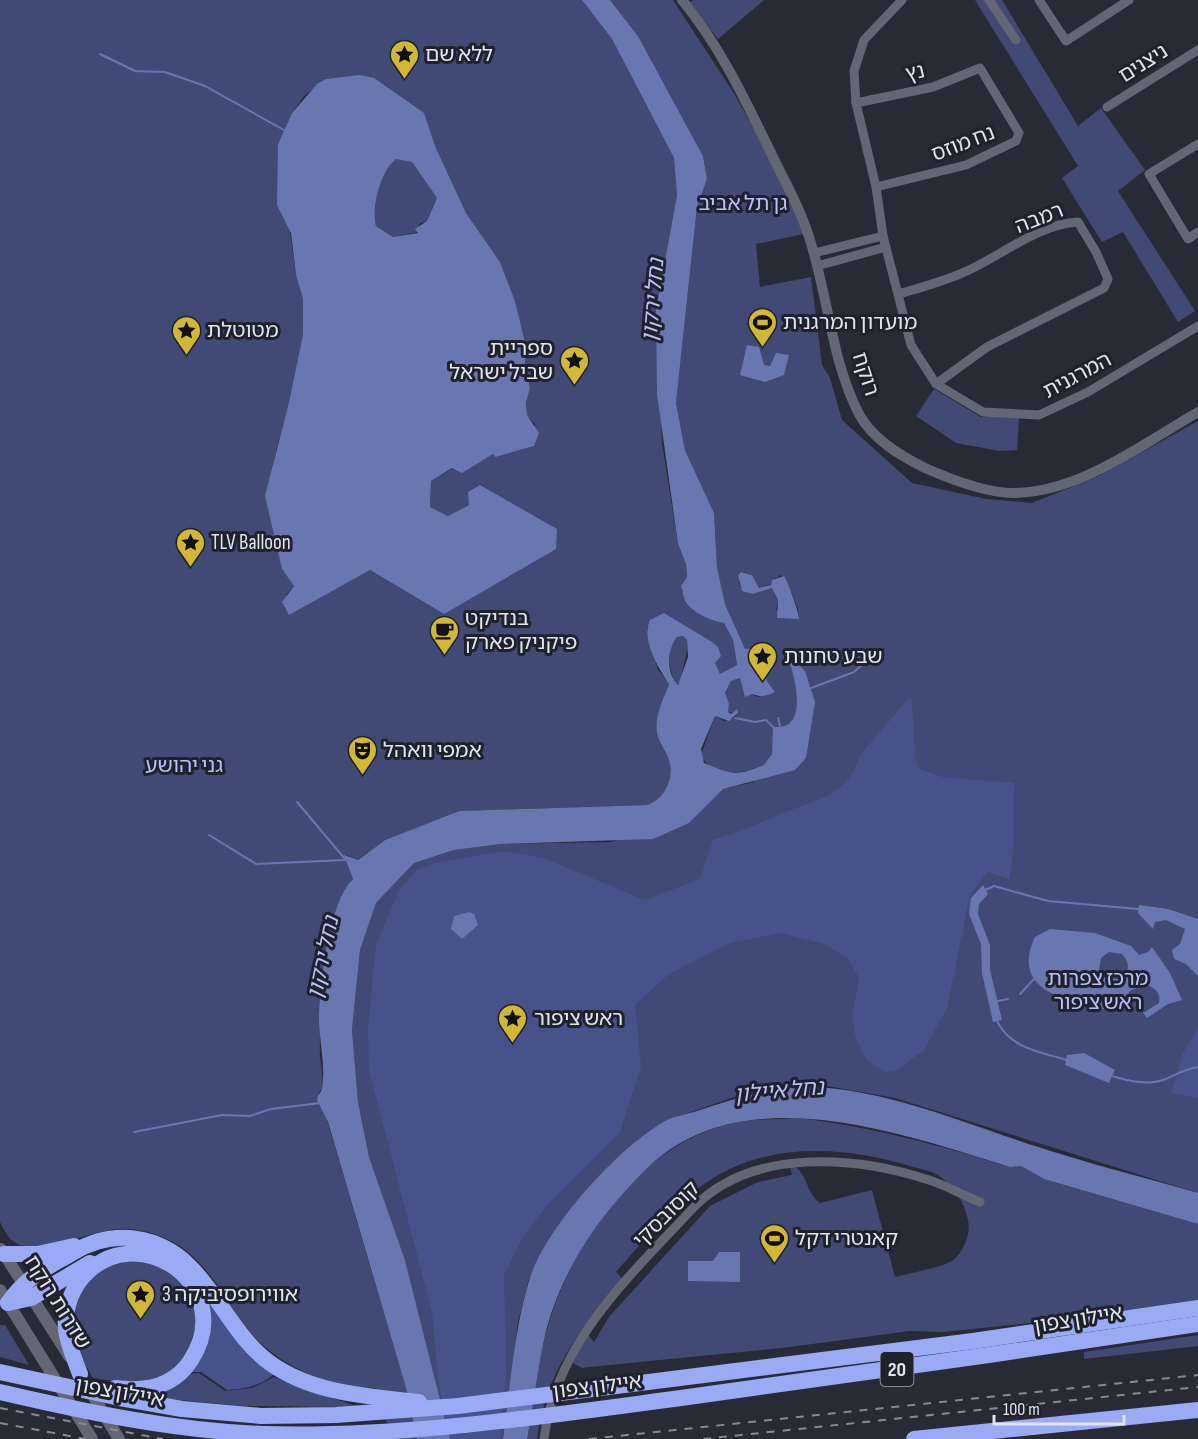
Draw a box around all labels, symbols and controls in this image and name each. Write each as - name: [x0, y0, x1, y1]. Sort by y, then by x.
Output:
- place icon: ללא שם: [388, 38, 420, 80]
- street label: ניצנים: [1114, 39, 1172, 88]
- place label: ללא שם: [425, 42, 493, 67]
- street label: נץ: [903, 58, 927, 87]
- street label: נח מוזס: [928, 120, 998, 167]
- park label: גן תל אביב: [699, 191, 788, 216]
- street label: רמבה: [1011, 198, 1067, 239]
- water label: נחל ירקון: [636, 256, 671, 343]
- sports icon: מועדון המרגנית: [746, 306, 778, 348]
- place label: מועדון המרגנית: [783, 310, 917, 335]
- place icon: מטוטלת: [170, 314, 202, 356]
- place label: מטוטלת: [207, 318, 279, 343]
- place label: ספריית שביל ישראל: [449, 336, 553, 385]
- place icon: ספריית שביל ישראל: [558, 344, 590, 386]
- street label: המרגנית: [1039, 347, 1116, 404]
- street label: רוקח: [847, 349, 884, 399]
- place icon: TLV Balloon: [174, 526, 206, 568]
- place label: TLV Balloon: [211, 530, 291, 555]
- place label: בנדיקט פיקניק פארק: [465, 606, 577, 655]
- cafe icon: בנדיקט פיקניק פארק: [428, 614, 460, 656]
- place icon: שבע טחנות: [747, 640, 779, 682]
- place label: שבע טחנות: [784, 644, 883, 669]
- theatre icon: אמפי וואהל: [346, 734, 378, 776]
- place label: אמפי וואהל: [383, 738, 482, 763]
- park label: גני יהושע: [145, 753, 223, 778]
- water label: נחל ירקון: [302, 912, 346, 1001]
- park label: מרכז צפרות ראש ציפור: [1048, 966, 1149, 1015]
- place icon: ראש ציפור: [497, 1002, 529, 1044]
- place label: ראש ציפור: [534, 1006, 623, 1031]
- water label: נחל איילון: [733, 1074, 827, 1109]
- street label: קוסובסקי: [628, 1176, 705, 1253]
- sports icon: קאנטרי דקל: [758, 1222, 790, 1264]
- place label: קאנטרי דקל: [795, 1226, 898, 1251]
- street label: שדרות רוקח: [19, 1251, 96, 1354]
- place icon: אווירופסיביקה 3: [125, 1278, 157, 1320]
- place label: אווירופסיביקה 3: [162, 1282, 298, 1307]
- street label: איילון צפון: [1032, 1300, 1124, 1339]
- road number: 20: [880, 1352, 914, 1386]
- street label: איילון צפון: [551, 1369, 643, 1404]
- street label: איילון צפון: [74, 1372, 166, 1413]
- scale bar: [994, 1388, 1124, 1426]
- text: 100 m: [1003, 1399, 1040, 1420]

